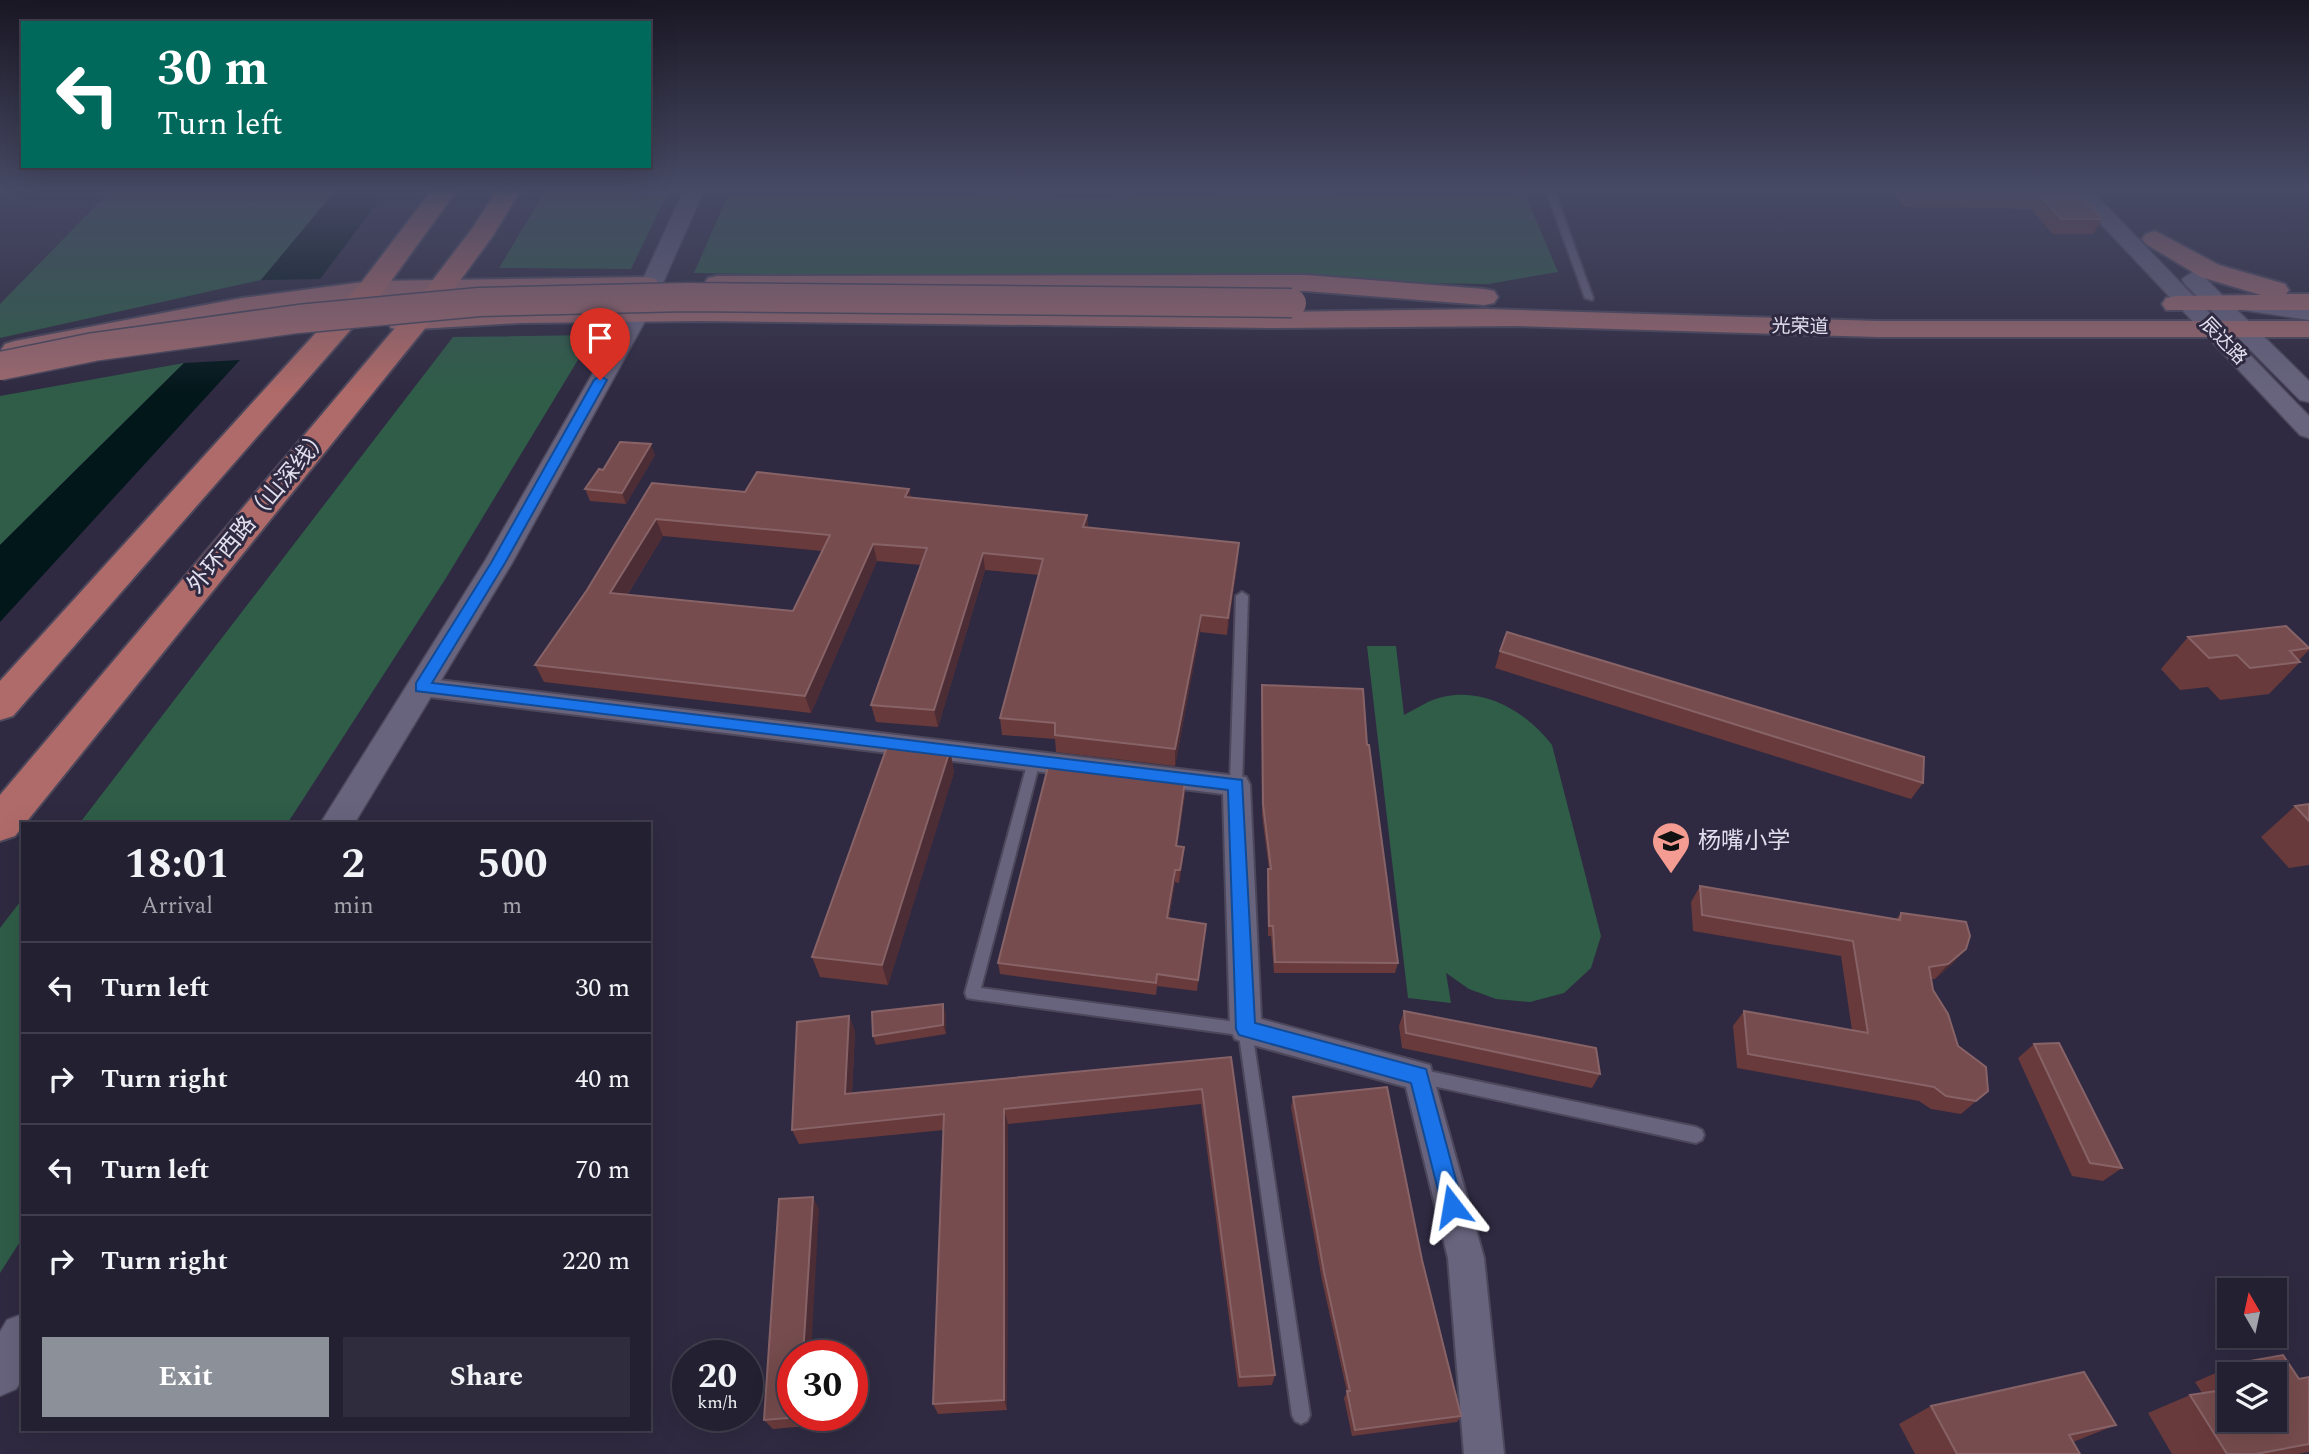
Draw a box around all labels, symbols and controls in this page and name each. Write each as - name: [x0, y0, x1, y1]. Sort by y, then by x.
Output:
- text: 30 m: [157, 32, 268, 107]
- icon: left: [42, 49, 133, 140]
- text: Turn left: [157, 100, 283, 149]
- pin: [570, 308, 630, 380]
- street label: 辰达路: [2193, 310, 2253, 372]
- street label: 光荣道: [1771, 312, 1829, 342]
- icon: arrive: [581, 319, 619, 357]
- street label: 外环西路（山深线）: [179, 420, 339, 602]
- school or university icon: 杨嘴小学: [1650, 820, 1692, 875]
- place label: 杨嘴小学: [1698, 824, 1790, 859]
- text: 18:01: [124, 833, 230, 896]
- text: 2: [342, 833, 365, 896]
- text: 500: [477, 833, 548, 896]
- text: Arrival: [141, 889, 213, 924]
- text: min: [333, 889, 374, 924]
- text: m: [502, 889, 522, 924]
- text: Turn left: [101, 968, 209, 1008]
- text: 30 m: [575, 968, 630, 1008]
- icon: left: [42, 969, 80, 1007]
- text: Turn right: [101, 1059, 228, 1099]
- text: 40 m: [575, 1059, 630, 1099]
- icon: right: [42, 1060, 80, 1098]
- text: Turn left: [101, 1150, 209, 1190]
- text: 70 m: [575, 1150, 630, 1190]
- icon: left: [42, 1151, 80, 1189]
- position arrow: [1415, 1169, 1489, 1243]
- text: Turn right: [101, 1241, 228, 1281]
- text: 220 m: [562, 1241, 630, 1281]
- icon: right: [42, 1242, 80, 1280]
- north arrow: [2217, 1278, 2287, 1348]
- map controls: [2217, 1278, 2287, 1432]
- button: Exit: [42, 1337, 329, 1417]
- button: Share: [343, 1337, 630, 1417]
- speed limit sign: 30: [777, 1340, 868, 1431]
- text: 20: [698, 1350, 737, 1403]
- button: layers: [2217, 1362, 2287, 1432]
- text: km/h: [697, 1389, 738, 1416]

